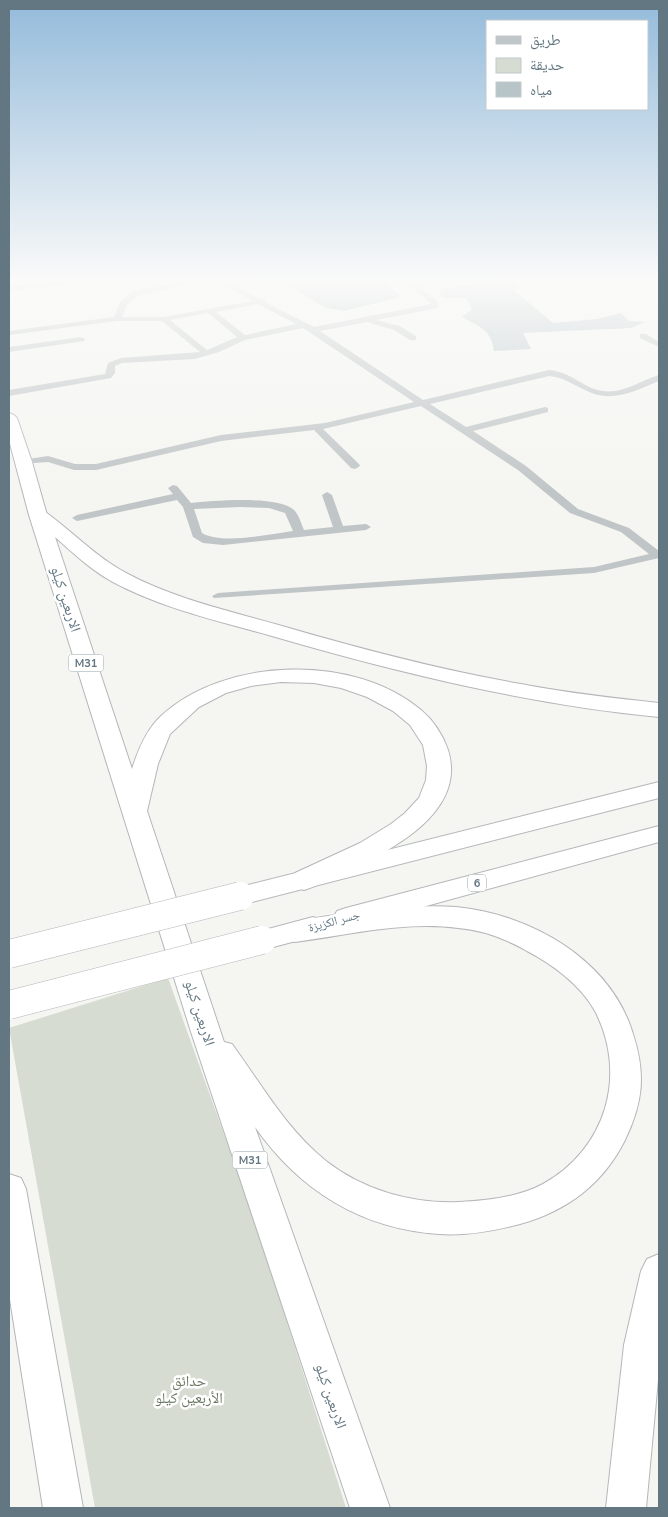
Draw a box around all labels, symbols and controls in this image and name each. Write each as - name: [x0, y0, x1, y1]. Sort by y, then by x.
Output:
- legend: [486, 20, 648, 110]
- text: طريق: [530, 30, 561, 50]
- text: حديقة: [530, 55, 565, 75]
- text: مياه: [530, 80, 552, 100]
- street label: الاربعين كيلو: [46, 564, 86, 634]
- road number: M31: [68, 654, 104, 671]
- road number: 6: [468, 874, 486, 891]
- street label: جسر الكزيزة: [306, 906, 362, 936]
- street label: الاربعين كيلو: [180, 978, 220, 1048]
- road number: M31: [232, 1152, 268, 1168]
- street label: الاربعين كيلو: [311, 1361, 351, 1431]
- park label: حدائق الأربعين كيلو: [155, 1371, 223, 1408]

